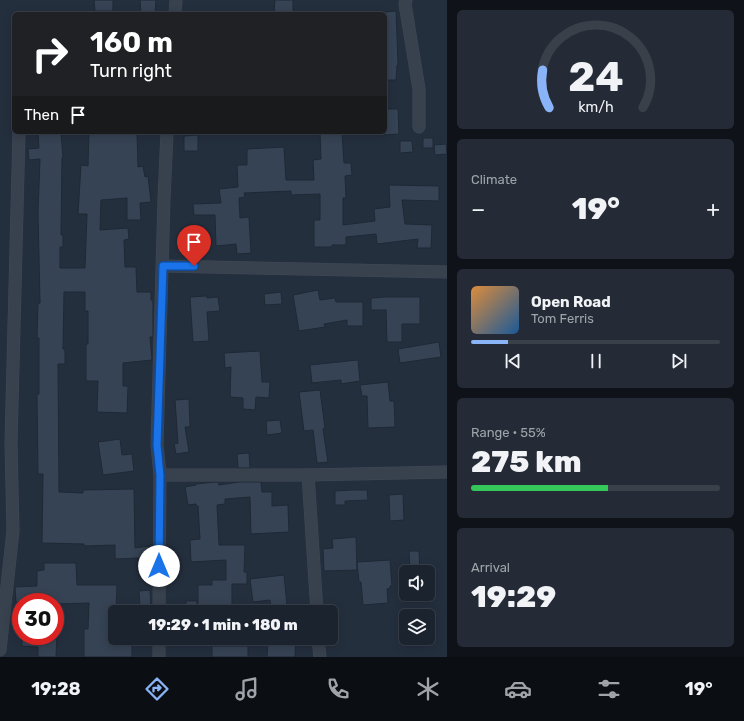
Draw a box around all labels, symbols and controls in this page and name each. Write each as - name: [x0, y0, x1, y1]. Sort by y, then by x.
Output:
- text: 160 m: [90, 26, 173, 59]
- icon: right: [24, 28, 76, 80]
- text: 24: [568, 52, 623, 101]
- text: Turn right: [90, 60, 172, 82]
- text: km/h: [578, 98, 613, 115]
- icon: arrive: [67, 104, 89, 126]
- text: Then: [24, 106, 59, 124]
- text: Climate: [471, 172, 517, 187]
- text: 19°: [572, 191, 620, 227]
- text: −: [471, 196, 485, 223]
- text: +: [706, 196, 720, 223]
- pin: [177, 225, 211, 266]
- icon: arrive: [183, 231, 205, 253]
- text: Open Road: [531, 293, 611, 311]
- text: Tom Ferris: [531, 311, 594, 326]
- icon: previous: [502, 350, 524, 372]
- icon: pause: [585, 350, 607, 372]
- icon: next: [668, 350, 690, 372]
- text: Range · 55%: [471, 425, 546, 440]
- text: 275 km: [471, 444, 582, 480]
- position arrow: [138, 545, 180, 587]
- text: Arrival: [471, 560, 510, 575]
- map controls: [399, 565, 435, 645]
- button: sound: [399, 565, 435, 601]
- text: 19:29: [471, 579, 556, 615]
- speed limit sign: 30: [12, 593, 64, 645]
- button: layers: [399, 609, 435, 645]
- text: 19:29 · 1 min · 180 m: [148, 616, 298, 634]
- icon: directions: [143, 675, 171, 703]
- icon: music: [233, 675, 261, 703]
- icon: phone: [324, 675, 352, 703]
- icon: climate: [414, 675, 442, 703]
- icon: car: [504, 675, 532, 703]
- icon: filters: [595, 675, 623, 703]
- text: 19:28: [31, 678, 81, 700]
- text: 19°: [685, 678, 713, 700]

